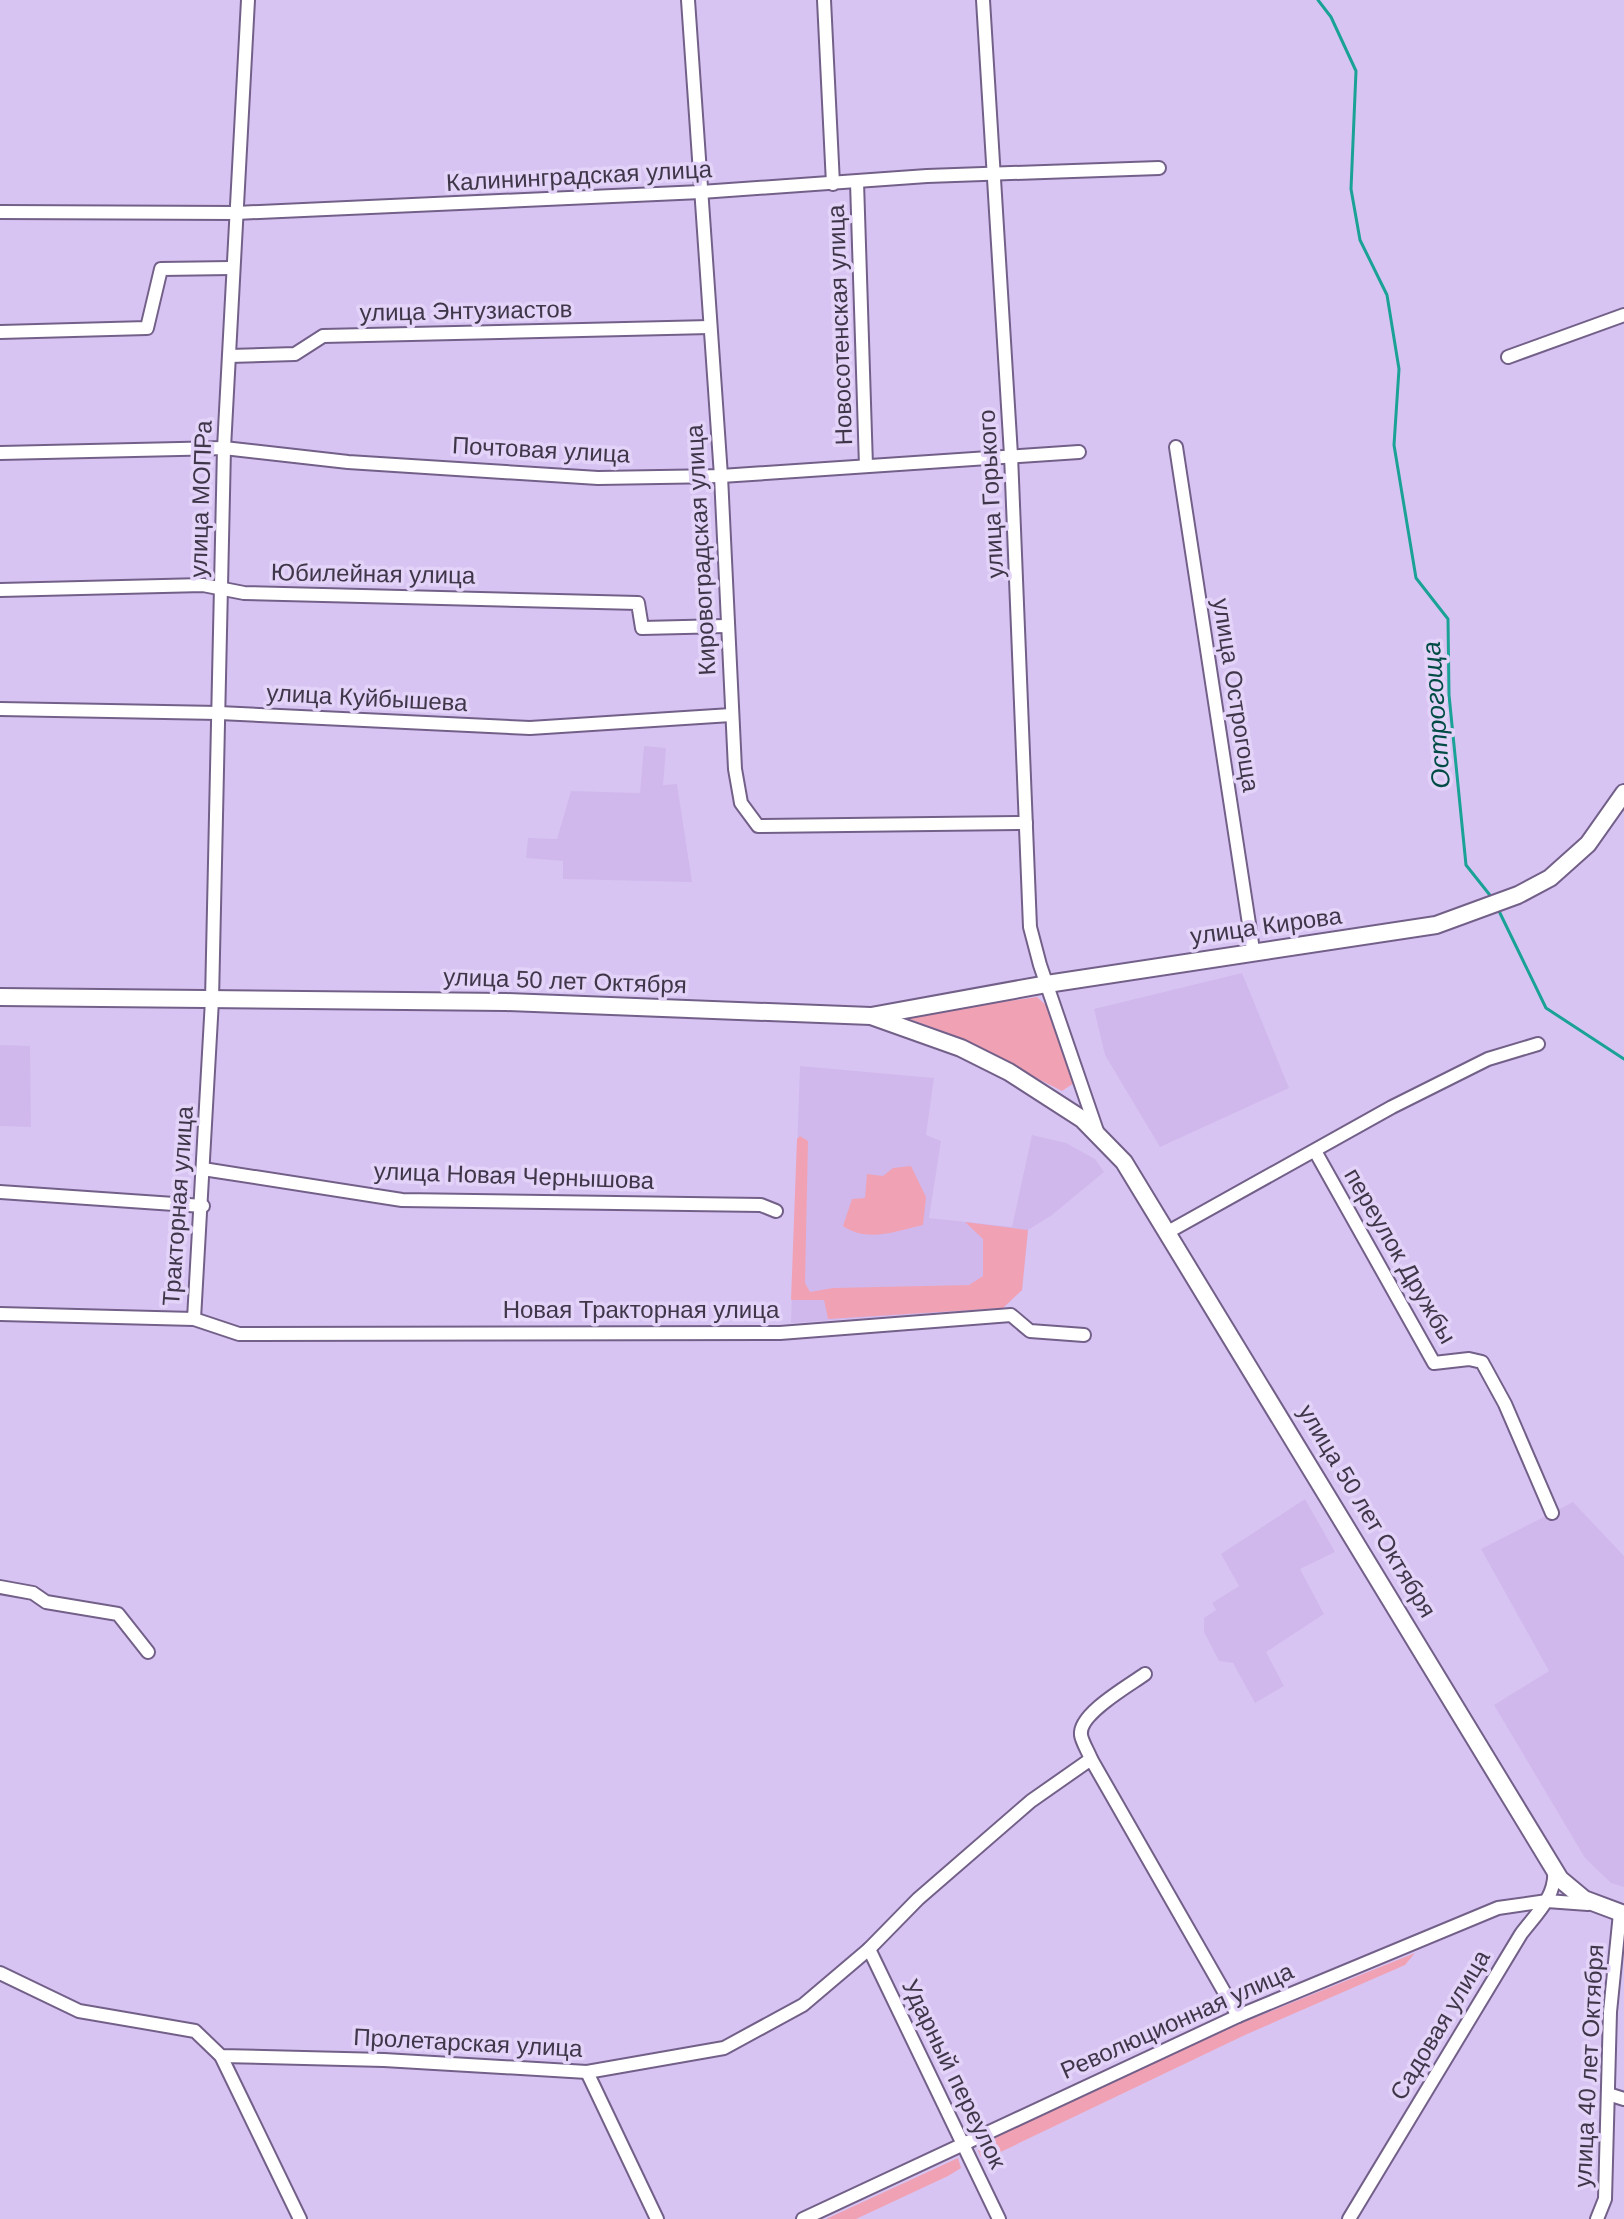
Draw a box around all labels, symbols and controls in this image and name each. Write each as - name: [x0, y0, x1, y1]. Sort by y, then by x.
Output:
- street label: Калининградская улица: [445, 155, 713, 196]
- street label: Новосотенская улица: [822, 203, 857, 446]
- street label: улица Энтузиастов: [359, 295, 573, 326]
- street label: улица Горького: [973, 409, 1008, 579]
- street label: улица МОПРа: [184, 419, 217, 578]
- street label: Кировоградская улица: [680, 423, 721, 676]
- street label: Почтовая улица: [451, 431, 631, 468]
- street label: Юбилейная улица: [271, 558, 476, 589]
- street label: улица Острогоща: [1208, 596, 1265, 794]
- water label: Острогоща: [1416, 640, 1456, 790]
- street label: улица Куйбышева: [266, 679, 469, 716]
- street label: улица Кирова: [1189, 901, 1344, 949]
- street label: улица 50 лет Октября: [443, 963, 687, 998]
- street label: Тракторная улица: [157, 1104, 198, 1307]
- street label: улица Новая Чернышова: [373, 1157, 655, 1194]
- street label: переулок Дружбы: [1339, 1163, 1462, 1348]
- street label: Новая Тракторная улица: [503, 1296, 780, 1323]
- street label: улица 50 лет Октября: [1293, 1399, 1442, 1622]
- street label: Садовая улица: [1384, 1944, 1495, 2104]
- street label: улица 40 лет Октября: [1569, 1944, 1608, 2188]
- street label: Революционная улица: [1056, 1957, 1298, 2084]
- street label: Ударный переулок: [897, 1975, 1012, 2173]
- street label: Пролетарская улица: [353, 2023, 584, 2062]

